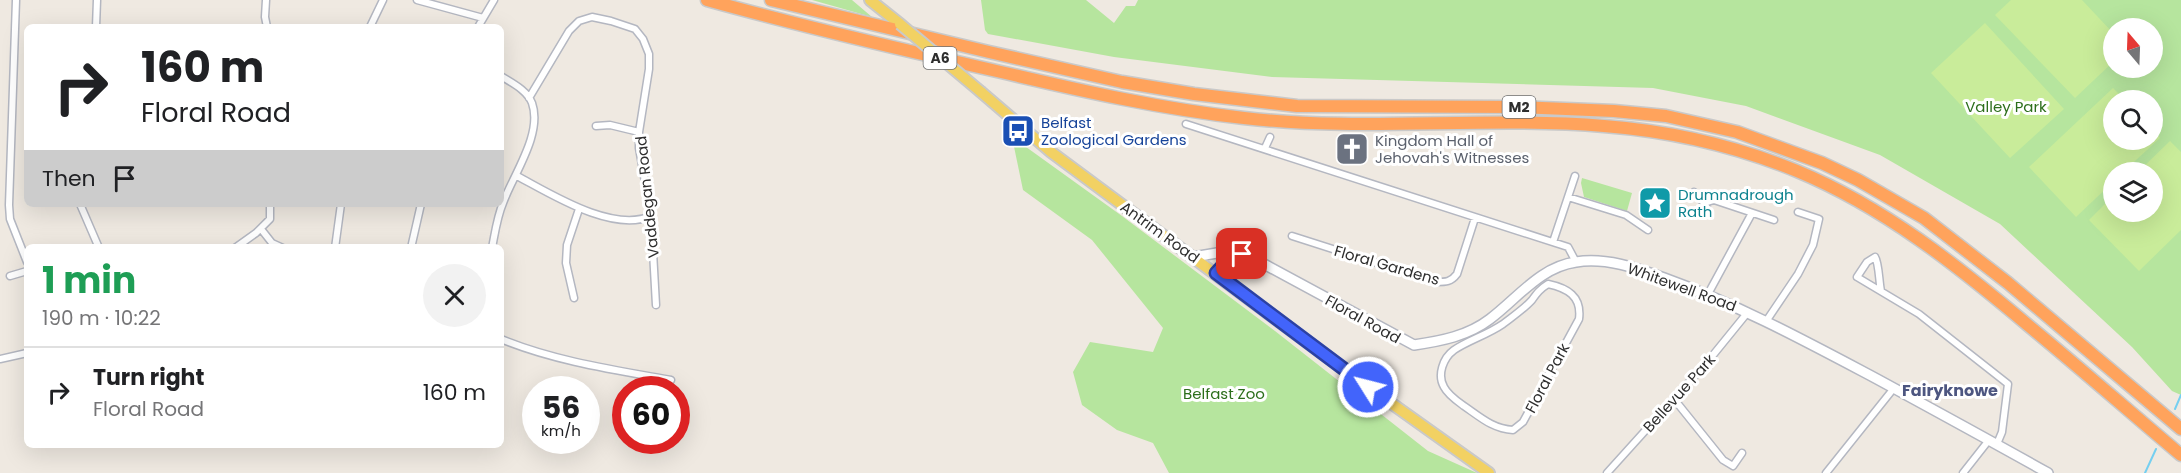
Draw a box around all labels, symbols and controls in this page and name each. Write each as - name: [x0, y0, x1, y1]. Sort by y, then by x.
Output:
- north arrow: [2103, 18, 2163, 78]
- map controls: [2103, 18, 2163, 222]
- text: 160 m: [141, 38, 264, 97]
- road number: A6: [924, 47, 956, 69]
- icon: right: [42, 48, 120, 126]
- button: search: [2103, 90, 2163, 150]
- text: Floral Road: [141, 94, 291, 131]
- road number: M2: [1502, 96, 1536, 118]
- park label: Valley Park: [1965, 96, 2047, 117]
- place label: Belfast Zoological Gardens: [1041, 112, 1187, 150]
- bus stop icon: Belfast Zoological Gardens: [1000, 113, 1036, 149]
- place label: Kingdom Hall of Jehovah's Witnesses: [1375, 130, 1529, 168]
- church icon: Kingdom Hall of Jehovah's Witnesses: [1334, 131, 1370, 167]
- street label: Vaddegan Road: [630, 135, 664, 259]
- icon: arrive: [108, 162, 141, 195]
- button: layers: [2103, 162, 2163, 222]
- text: Then: [42, 163, 96, 194]
- place label: Drumnadrough Rath: [1678, 184, 1794, 222]
- place icon: Drumnadrough Rath: [1637, 185, 1673, 221]
- street label: Antrim Road: [1116, 196, 1204, 268]
- pin: [1216, 228, 1267, 279]
- icon: arrive: [1225, 237, 1258, 270]
- street label: Floral Gardens: [1332, 240, 1442, 290]
- text: 1 min: [42, 255, 136, 306]
- street label: Whitewell Road: [1625, 258, 1739, 316]
- button: close: [423, 264, 486, 327]
- street label: Floral Road: [1321, 290, 1405, 348]
- text: 190 m · 10:22: [42, 304, 161, 332]
- street label: Floral Park: [1520, 339, 1574, 417]
- street label: Bellevue Park: [1638, 349, 1720, 437]
- position arrow: [1336, 355, 1400, 419]
- text: Turn right: [93, 362, 204, 393]
- icon: right: [42, 376, 75, 409]
- speed limit sign: 60: [612, 376, 690, 454]
- text: 160 m: [423, 377, 486, 408]
- district label: Fairyknowe: [1902, 379, 1998, 402]
- park label: Belfast Zoo: [1183, 383, 1265, 404]
- text: 56: [542, 386, 580, 429]
- text: Floral Road: [93, 395, 204, 423]
- text: km/h: [541, 420, 581, 441]

